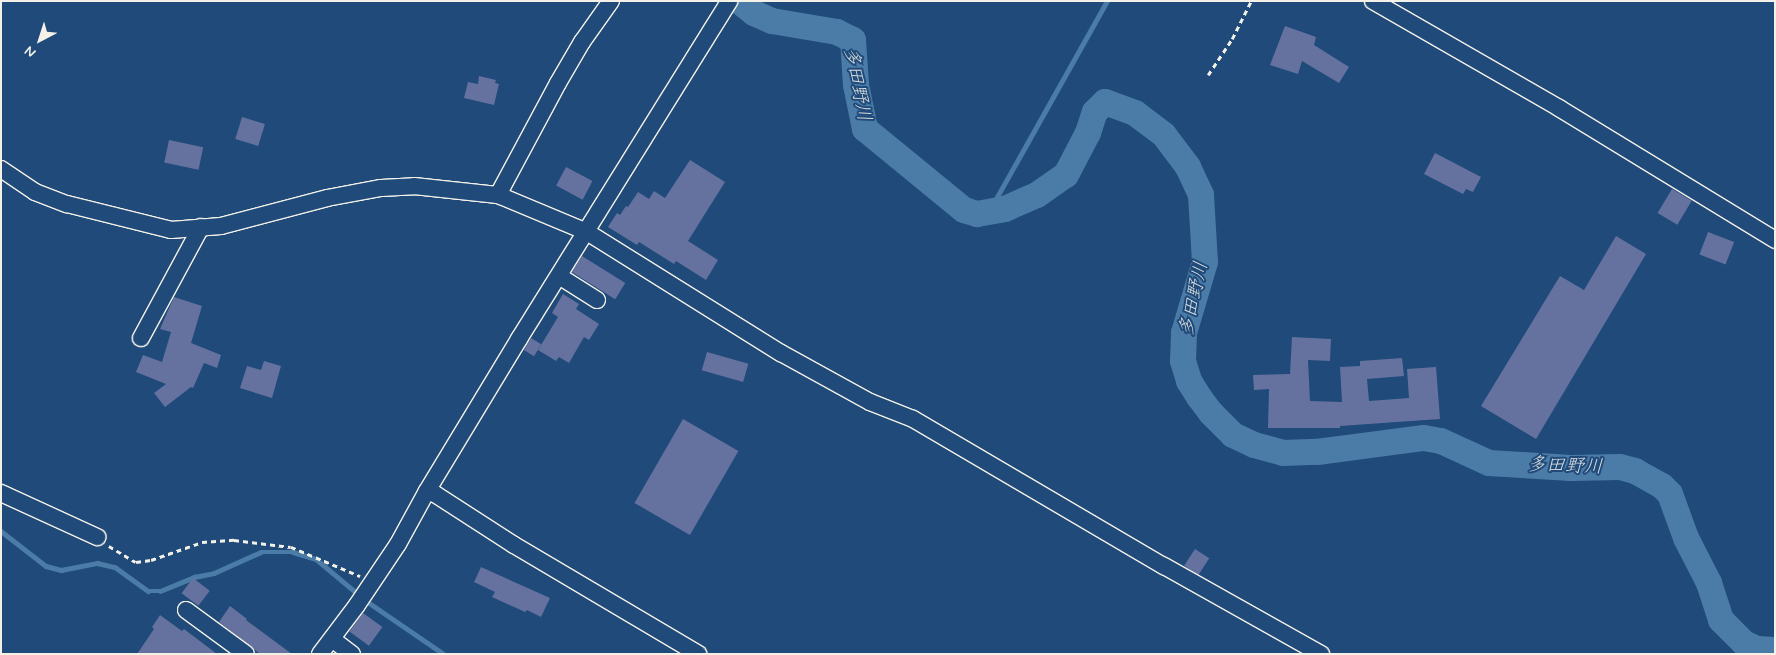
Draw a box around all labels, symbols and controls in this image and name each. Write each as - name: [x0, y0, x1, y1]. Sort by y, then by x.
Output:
- north arrow: [15, 15, 65, 65]
- text: N: [21, 42, 40, 61]
- water label: 多田野川: [839, 45, 875, 123]
- water label: 多田野川: [1175, 259, 1213, 339]
- water label: 多田野川: [1527, 453, 1603, 479]

